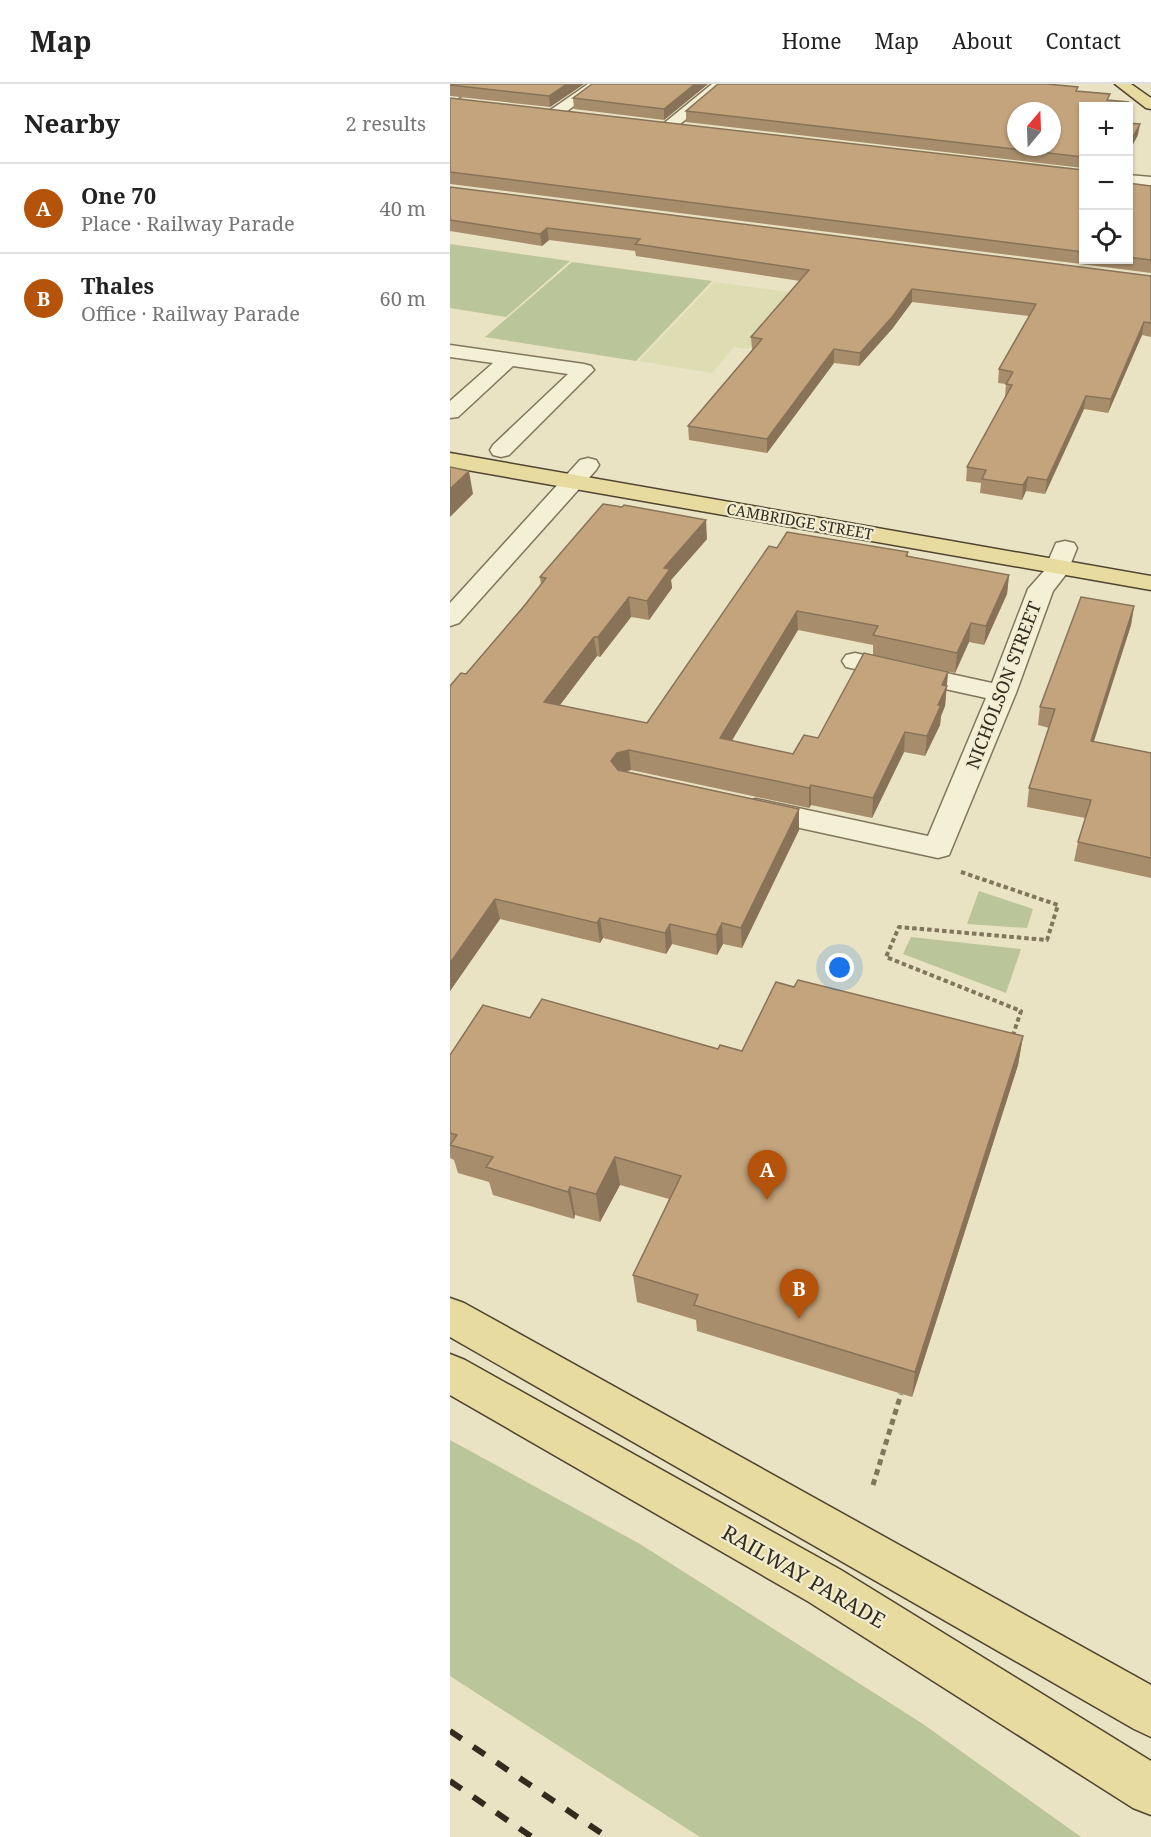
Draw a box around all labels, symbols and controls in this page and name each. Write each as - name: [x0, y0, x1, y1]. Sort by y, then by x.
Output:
- text: Map: [30, 22, 92, 60]
- text: Home: [782, 27, 842, 55]
- text: Map: [875, 27, 919, 55]
- text: About: [952, 27, 1013, 55]
- text: Contact: [1046, 27, 1121, 55]
- north arrow: [1007, 102, 1061, 156]
- map controls: [1079, 102, 1133, 264]
- button: +: [1079, 102, 1133, 156]
- text: Nearby: [24, 105, 120, 141]
- text: 2 results: [346, 110, 426, 137]
- button: −: [1079, 156, 1133, 210]
- text: One 70: [81, 180, 156, 210]
- text: A: [36, 195, 51, 222]
- text: 40 m: [380, 195, 426, 222]
- text: Place · Railway Parade: [81, 210, 295, 237]
- button: locate: [1079, 210, 1133, 264]
- text: Thales: [81, 270, 154, 300]
- text: B: [37, 285, 50, 312]
- text: 60 m: [380, 285, 426, 312]
- text: Office · Railway Parade: [81, 300, 300, 327]
- street label: CAMBRIDGE STREET: [725, 498, 875, 544]
- street label: NICHOLSON STREET: [960, 598, 1046, 772]
- your location: [825, 953, 854, 982]
- pin: A: [748, 1150, 786, 1200]
- pin: B: [780, 1270, 818, 1319]
- street label: RAILWAY PARADE: [717, 1518, 891, 1634]

